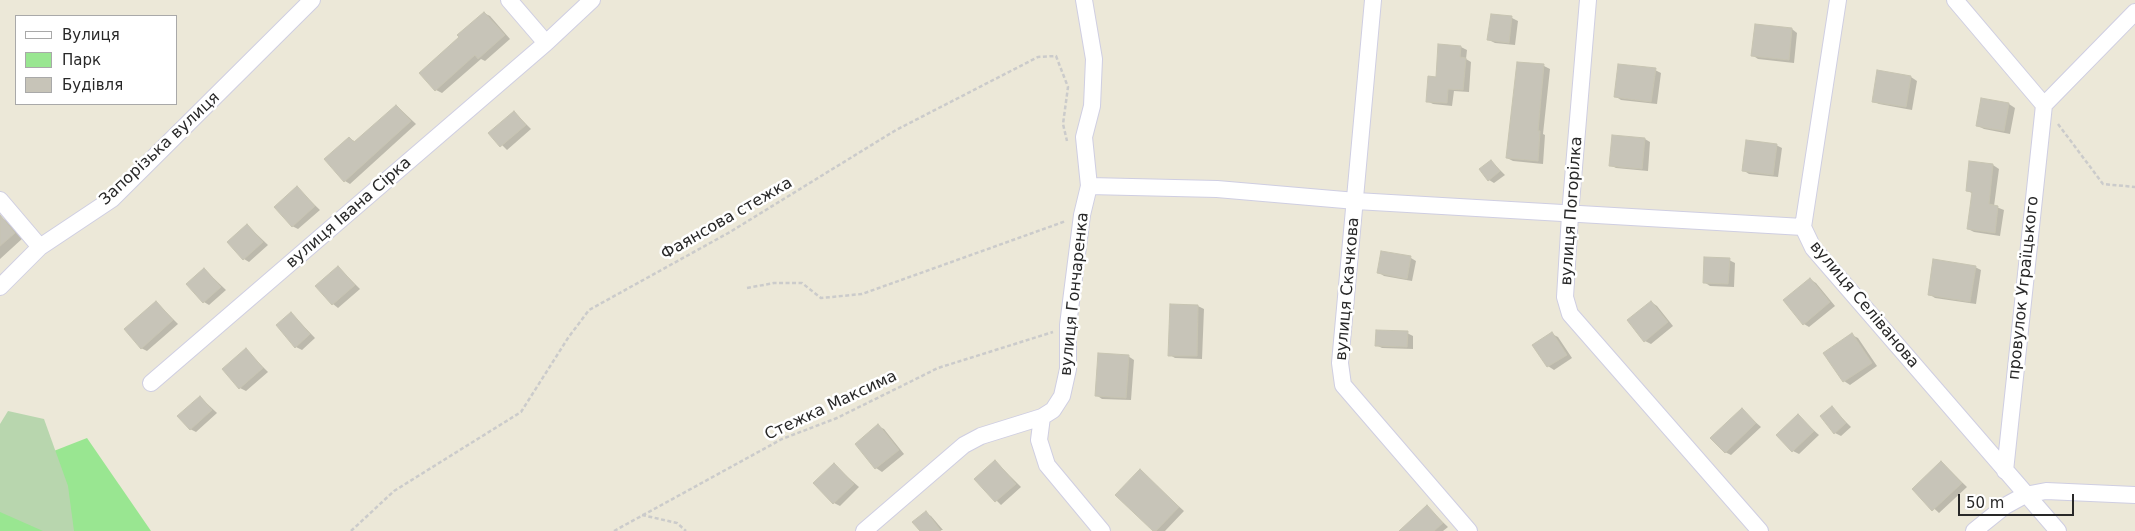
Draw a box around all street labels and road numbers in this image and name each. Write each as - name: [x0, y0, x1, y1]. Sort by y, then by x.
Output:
- street label: Запорізька вулиця: [96, 88, 224, 210]
- street label: вулиця Погорілка: [1557, 136, 1587, 286]
- street label: вулиця Івана Сірка: [282, 153, 416, 273]
- street label: Фаянсова стежка: [658, 174, 796, 264]
- street label: провулок Уграїцького: [2005, 195, 2043, 381]
- street label: вулиця Гончаренка: [1057, 211, 1093, 377]
- street label: вулиця Скачкова: [1332, 216, 1364, 362]
- street label: вулиця Селіванова: [1805, 238, 1923, 372]
- street label: Стежка Максима: [762, 367, 900, 445]

